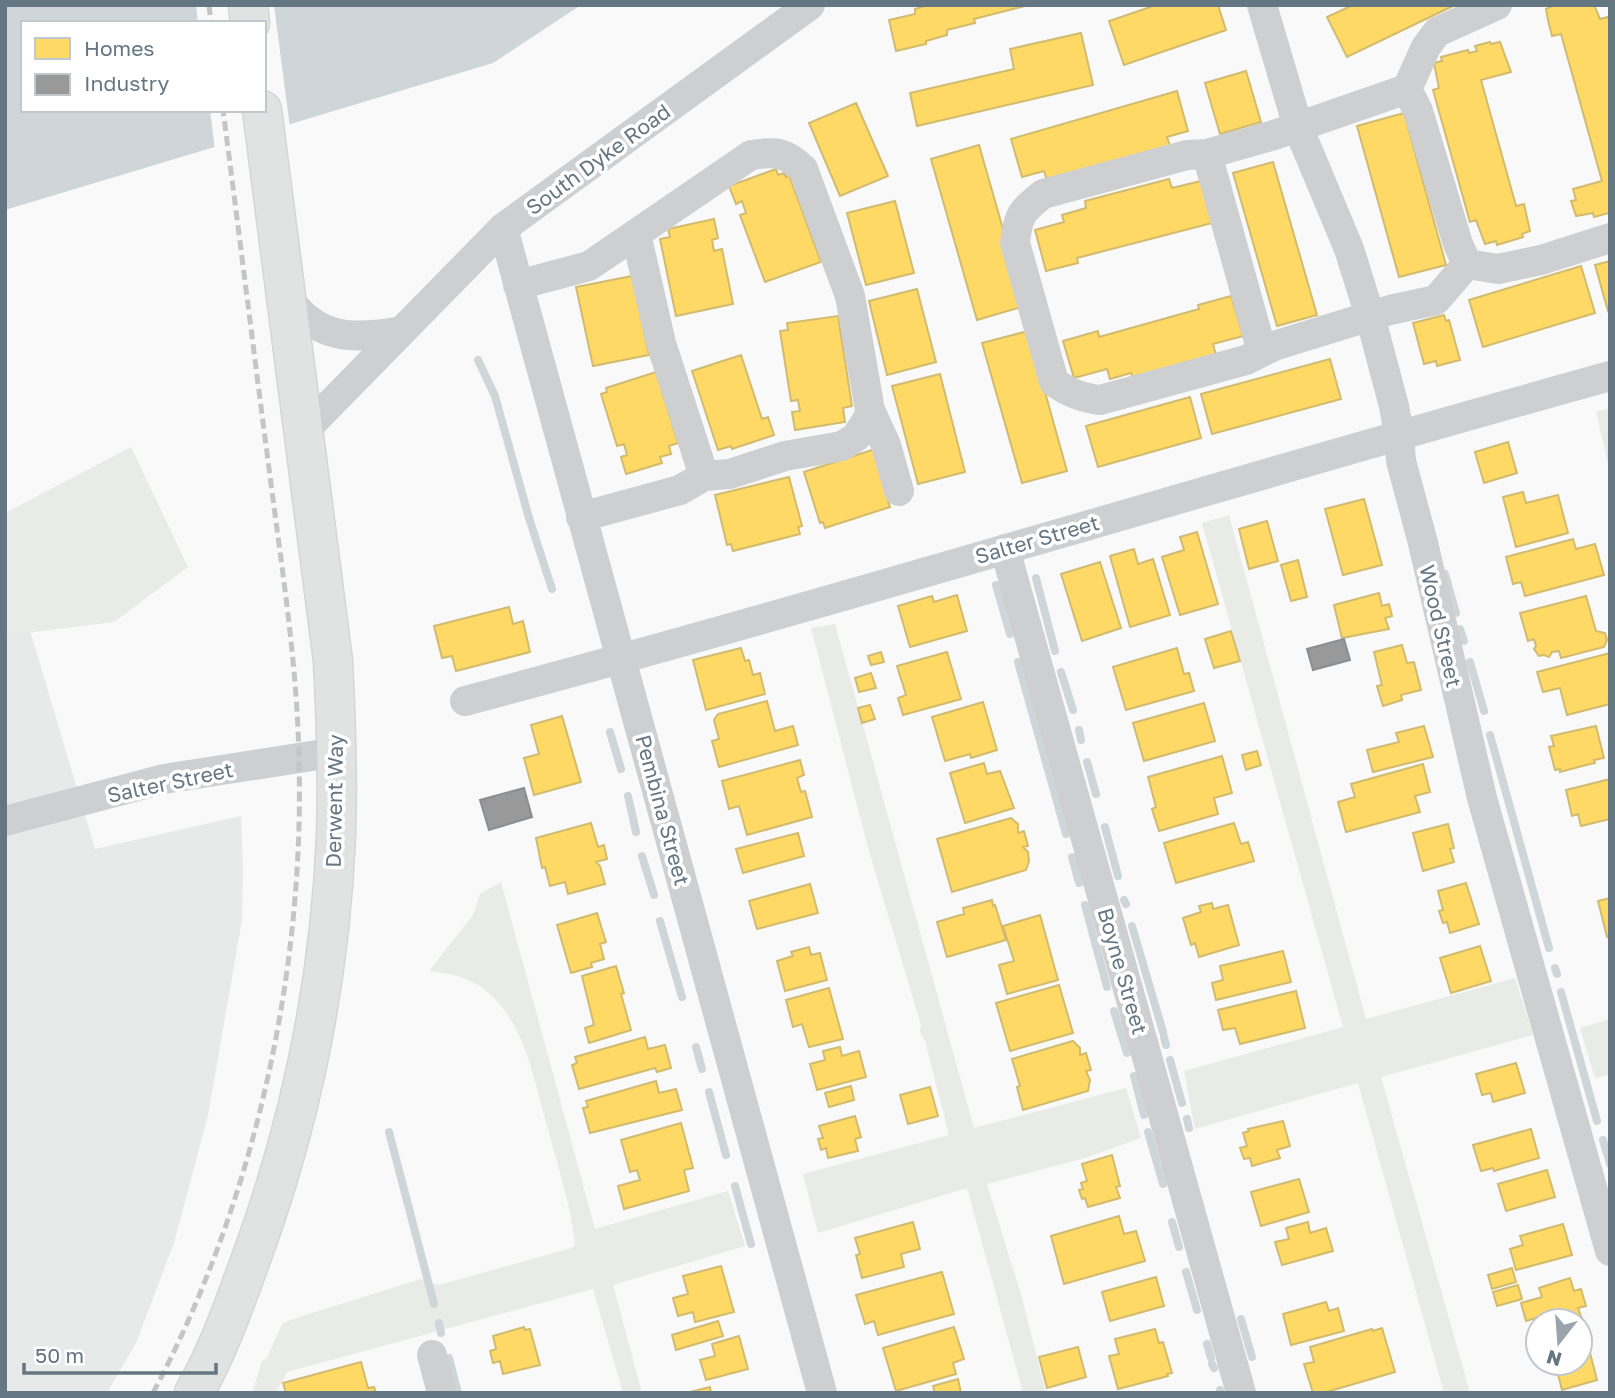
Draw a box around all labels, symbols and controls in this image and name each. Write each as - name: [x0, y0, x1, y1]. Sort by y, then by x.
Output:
- legend: [21, 21, 266, 112]
- text: Homes: [84, 35, 154, 61]
- text: Industry: [84, 70, 169, 96]
- street label: South Dyke Road: [521, 98, 675, 220]
- street label: Salter Street: [972, 509, 1102, 569]
- street label: Wood Street: [1414, 562, 1468, 690]
- street label: Pembina Street: [630, 732, 696, 888]
- street label: Derwent Way: [320, 734, 348, 868]
- street label: Salter Street: [105, 756, 235, 808]
- street label: Boyne Street: [1093, 905, 1153, 1037]
- north arrow: [1524, 1307, 1594, 1377]
- scale bar: [24, 1332, 217, 1376]
- text: 50 m: [35, 1342, 84, 1368]
- text: N: [1544, 1346, 1564, 1372]

